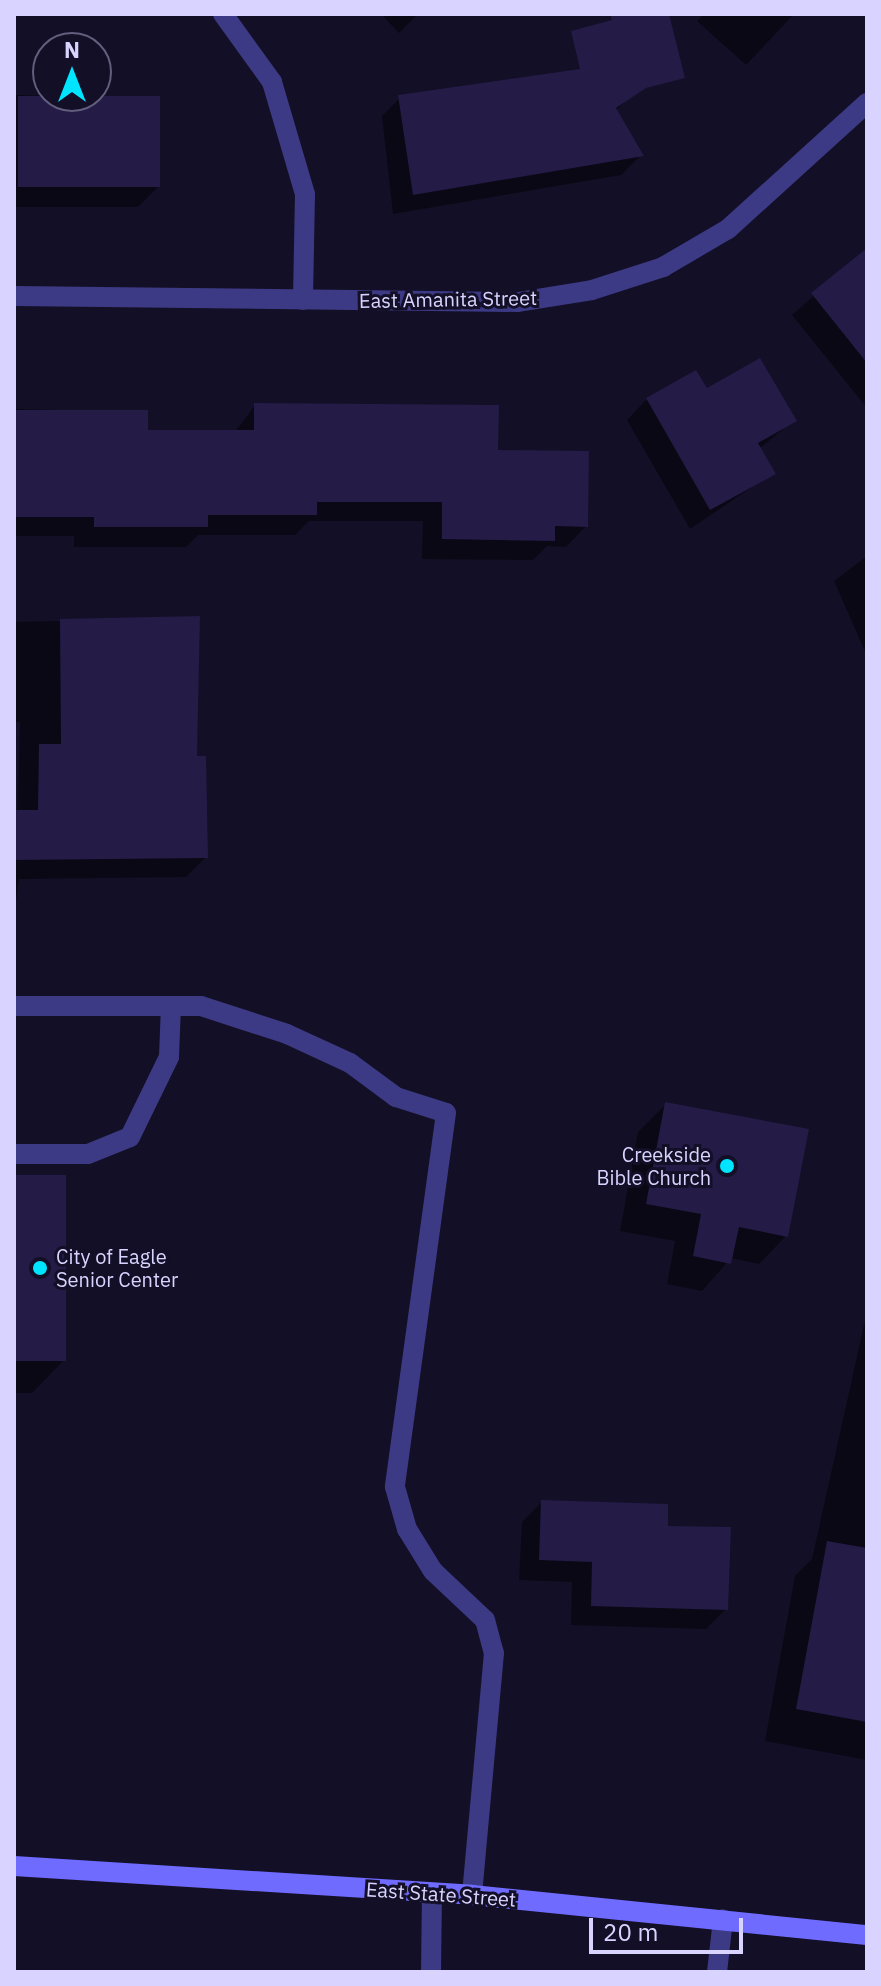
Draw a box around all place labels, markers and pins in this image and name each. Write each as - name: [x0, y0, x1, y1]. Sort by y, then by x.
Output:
- place label: Creekside Bible Church: [596, 1142, 711, 1189]
- marker: Creekside Bible Church: [718, 1157, 736, 1175]
- place label: City of Eagle Senior Center: [56, 1244, 178, 1291]
- marker: City of Eagle Senior Center: [31, 1259, 49, 1277]

